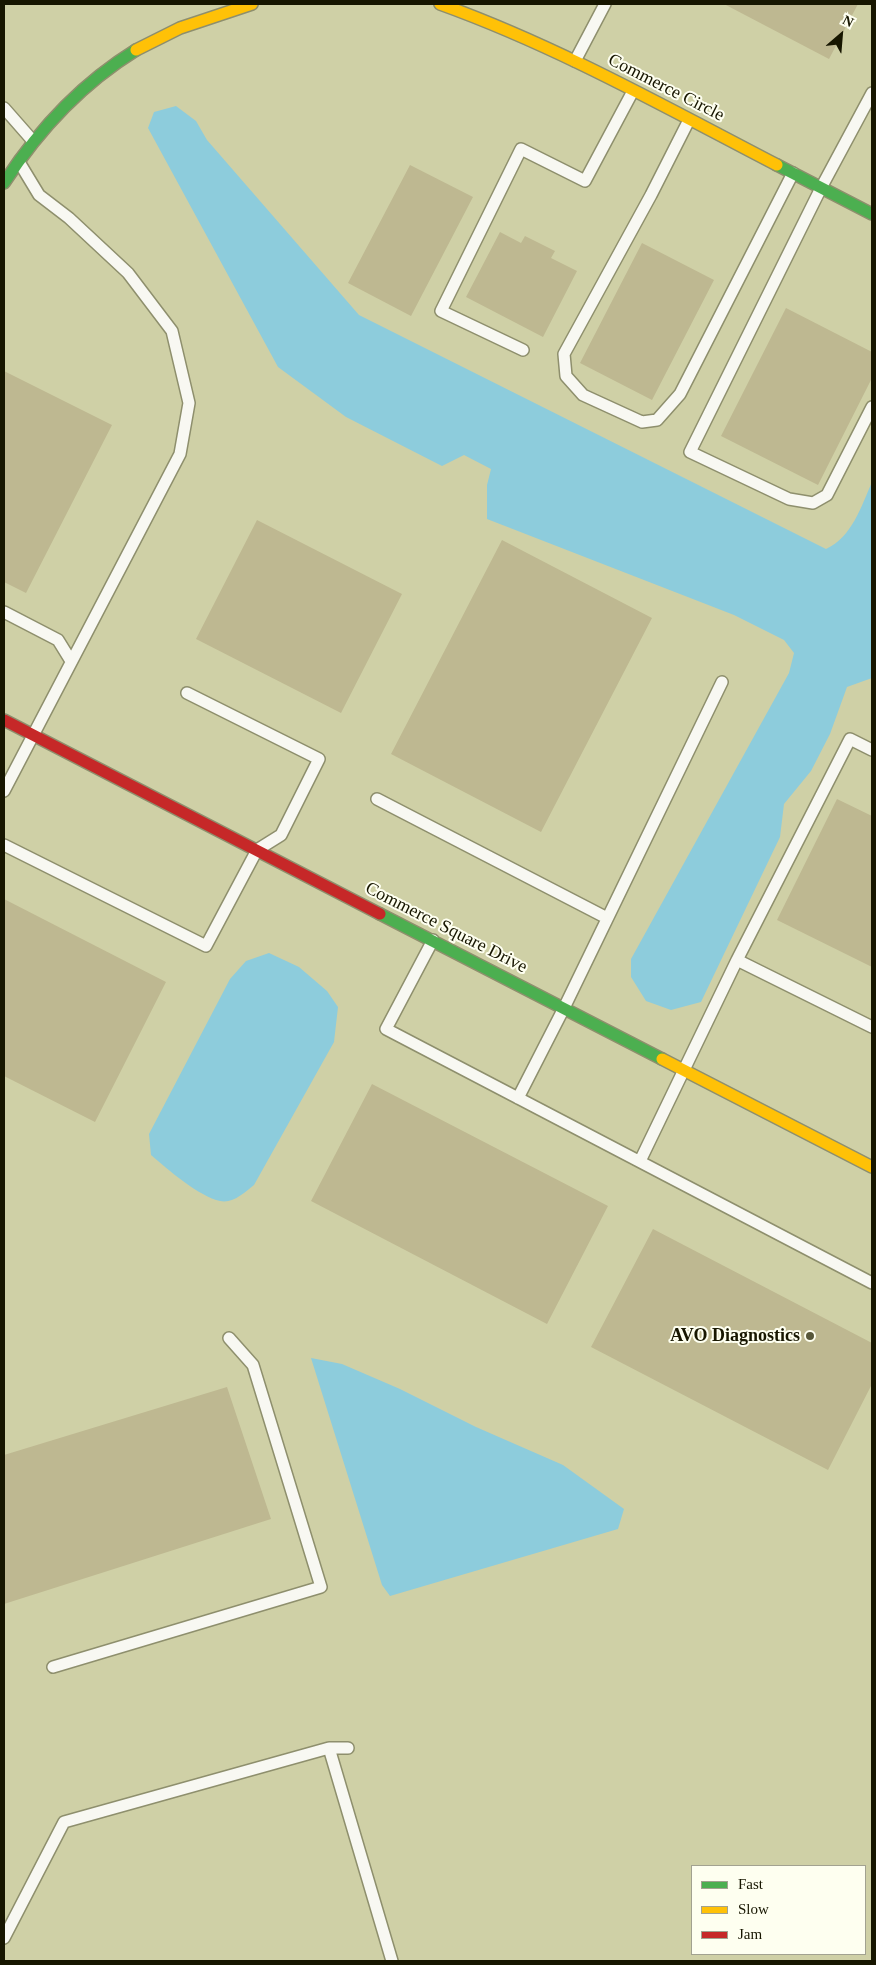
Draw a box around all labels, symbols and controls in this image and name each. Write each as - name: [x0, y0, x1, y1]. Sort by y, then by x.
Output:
- north arrow: [816, 10, 866, 60]
- text: N: [840, 12, 856, 30]
- street label: Commerce Circle: [604, 49, 728, 127]
- street label: Commerce Square Drive: [361, 878, 531, 978]
- place label: AVO Diagnostics: [670, 1325, 800, 1347]
- marker: AVO Diagnostics: [804, 1330, 816, 1342]
- legend: [691, 1865, 866, 1955]
- text: Fast: [738, 1876, 763, 1892]
- text: Slow: [738, 1901, 769, 1917]
- text: Jam: [738, 1926, 762, 1942]

